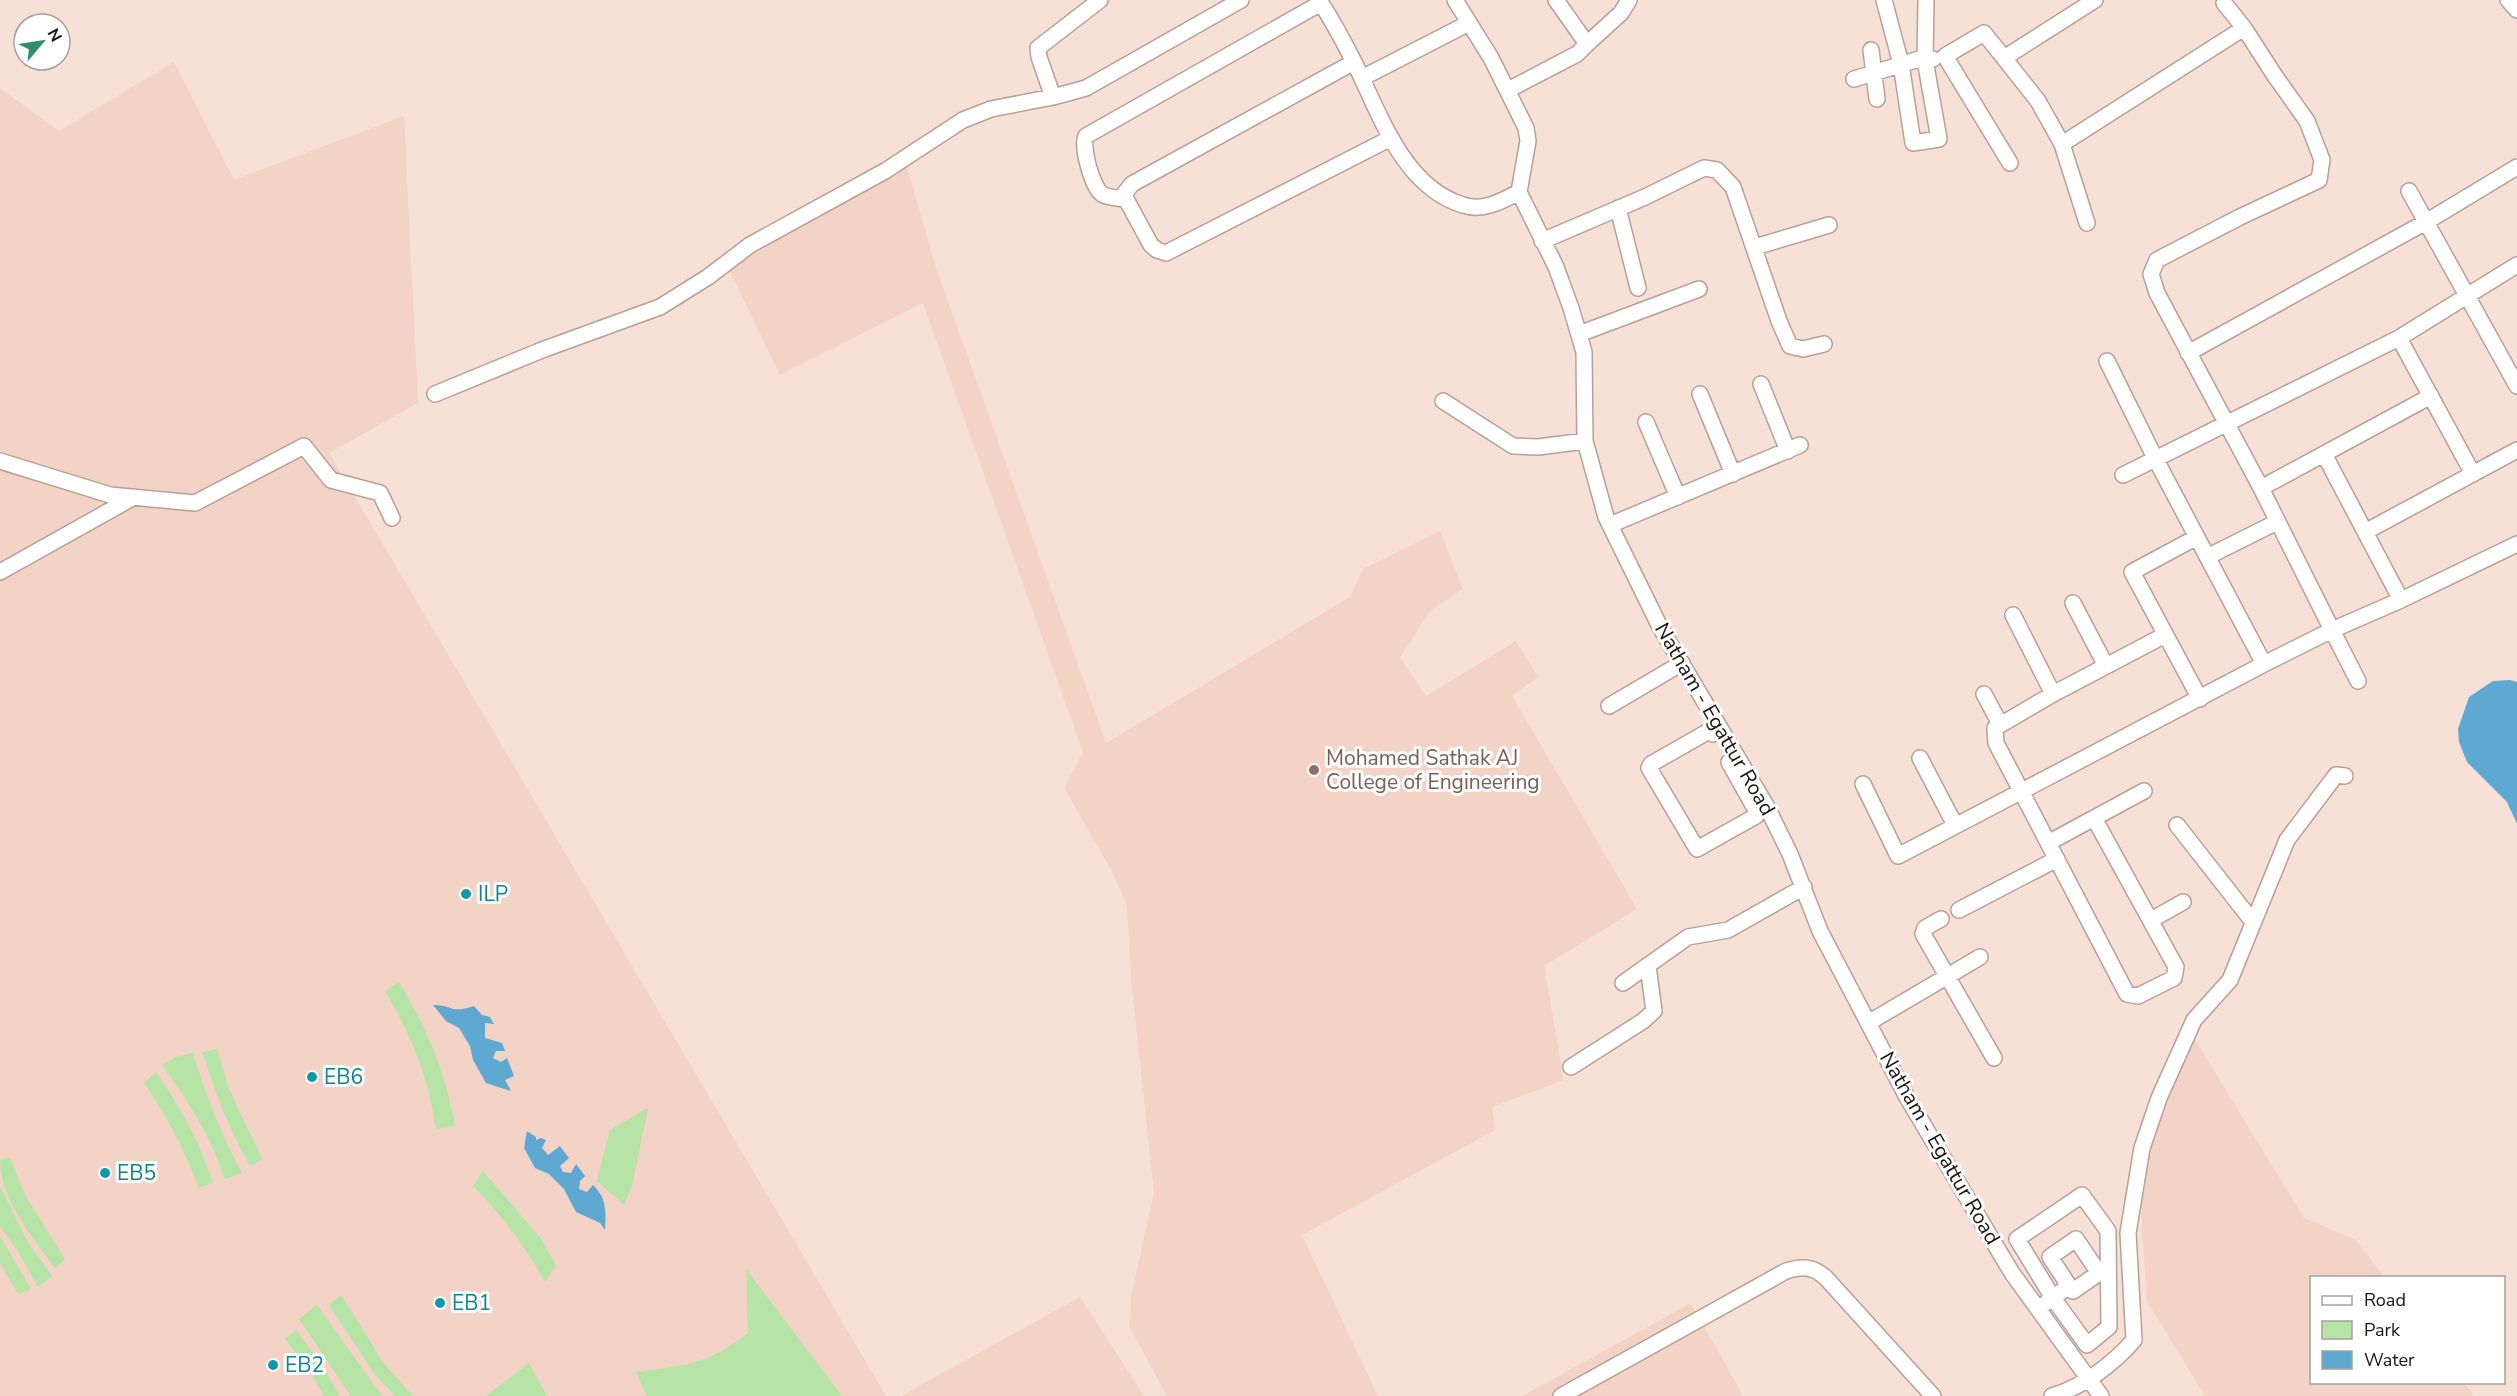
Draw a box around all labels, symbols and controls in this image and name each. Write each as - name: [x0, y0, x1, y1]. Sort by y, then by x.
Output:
- north arrow: [12, 12, 72, 72]
- text: N: [42, 25, 67, 46]
- street label: Natham - Egattur Road: [1648, 617, 1782, 821]
- place label: Mohamed Sathak AJ College of Engineering: [1326, 744, 1540, 796]
- marker: Mohamed Sathak AJ College of Engineering: [1307, 763, 1321, 777]
- place label: ILP: [478, 880, 508, 908]
- marker: ILP: [459, 887, 473, 901]
- street label: Natham - Egattur Road: [1873, 1046, 2007, 1250]
- place label: EB6: [324, 1063, 363, 1091]
- marker: EB6: [305, 1070, 319, 1084]
- place label: EB5: [117, 1159, 156, 1187]
- marker: EB5: [98, 1166, 112, 1180]
- legend: [2310, 1276, 2505, 1384]
- text: Road: [2364, 1288, 2406, 1312]
- place label: EB1: [452, 1289, 491, 1317]
- marker: EB1: [433, 1296, 447, 1310]
- text: Park: [2364, 1318, 2401, 1342]
- text: Water: [2364, 1348, 2415, 1372]
- place label: EB2: [285, 1351, 324, 1379]
- marker: EB2: [266, 1358, 280, 1372]

